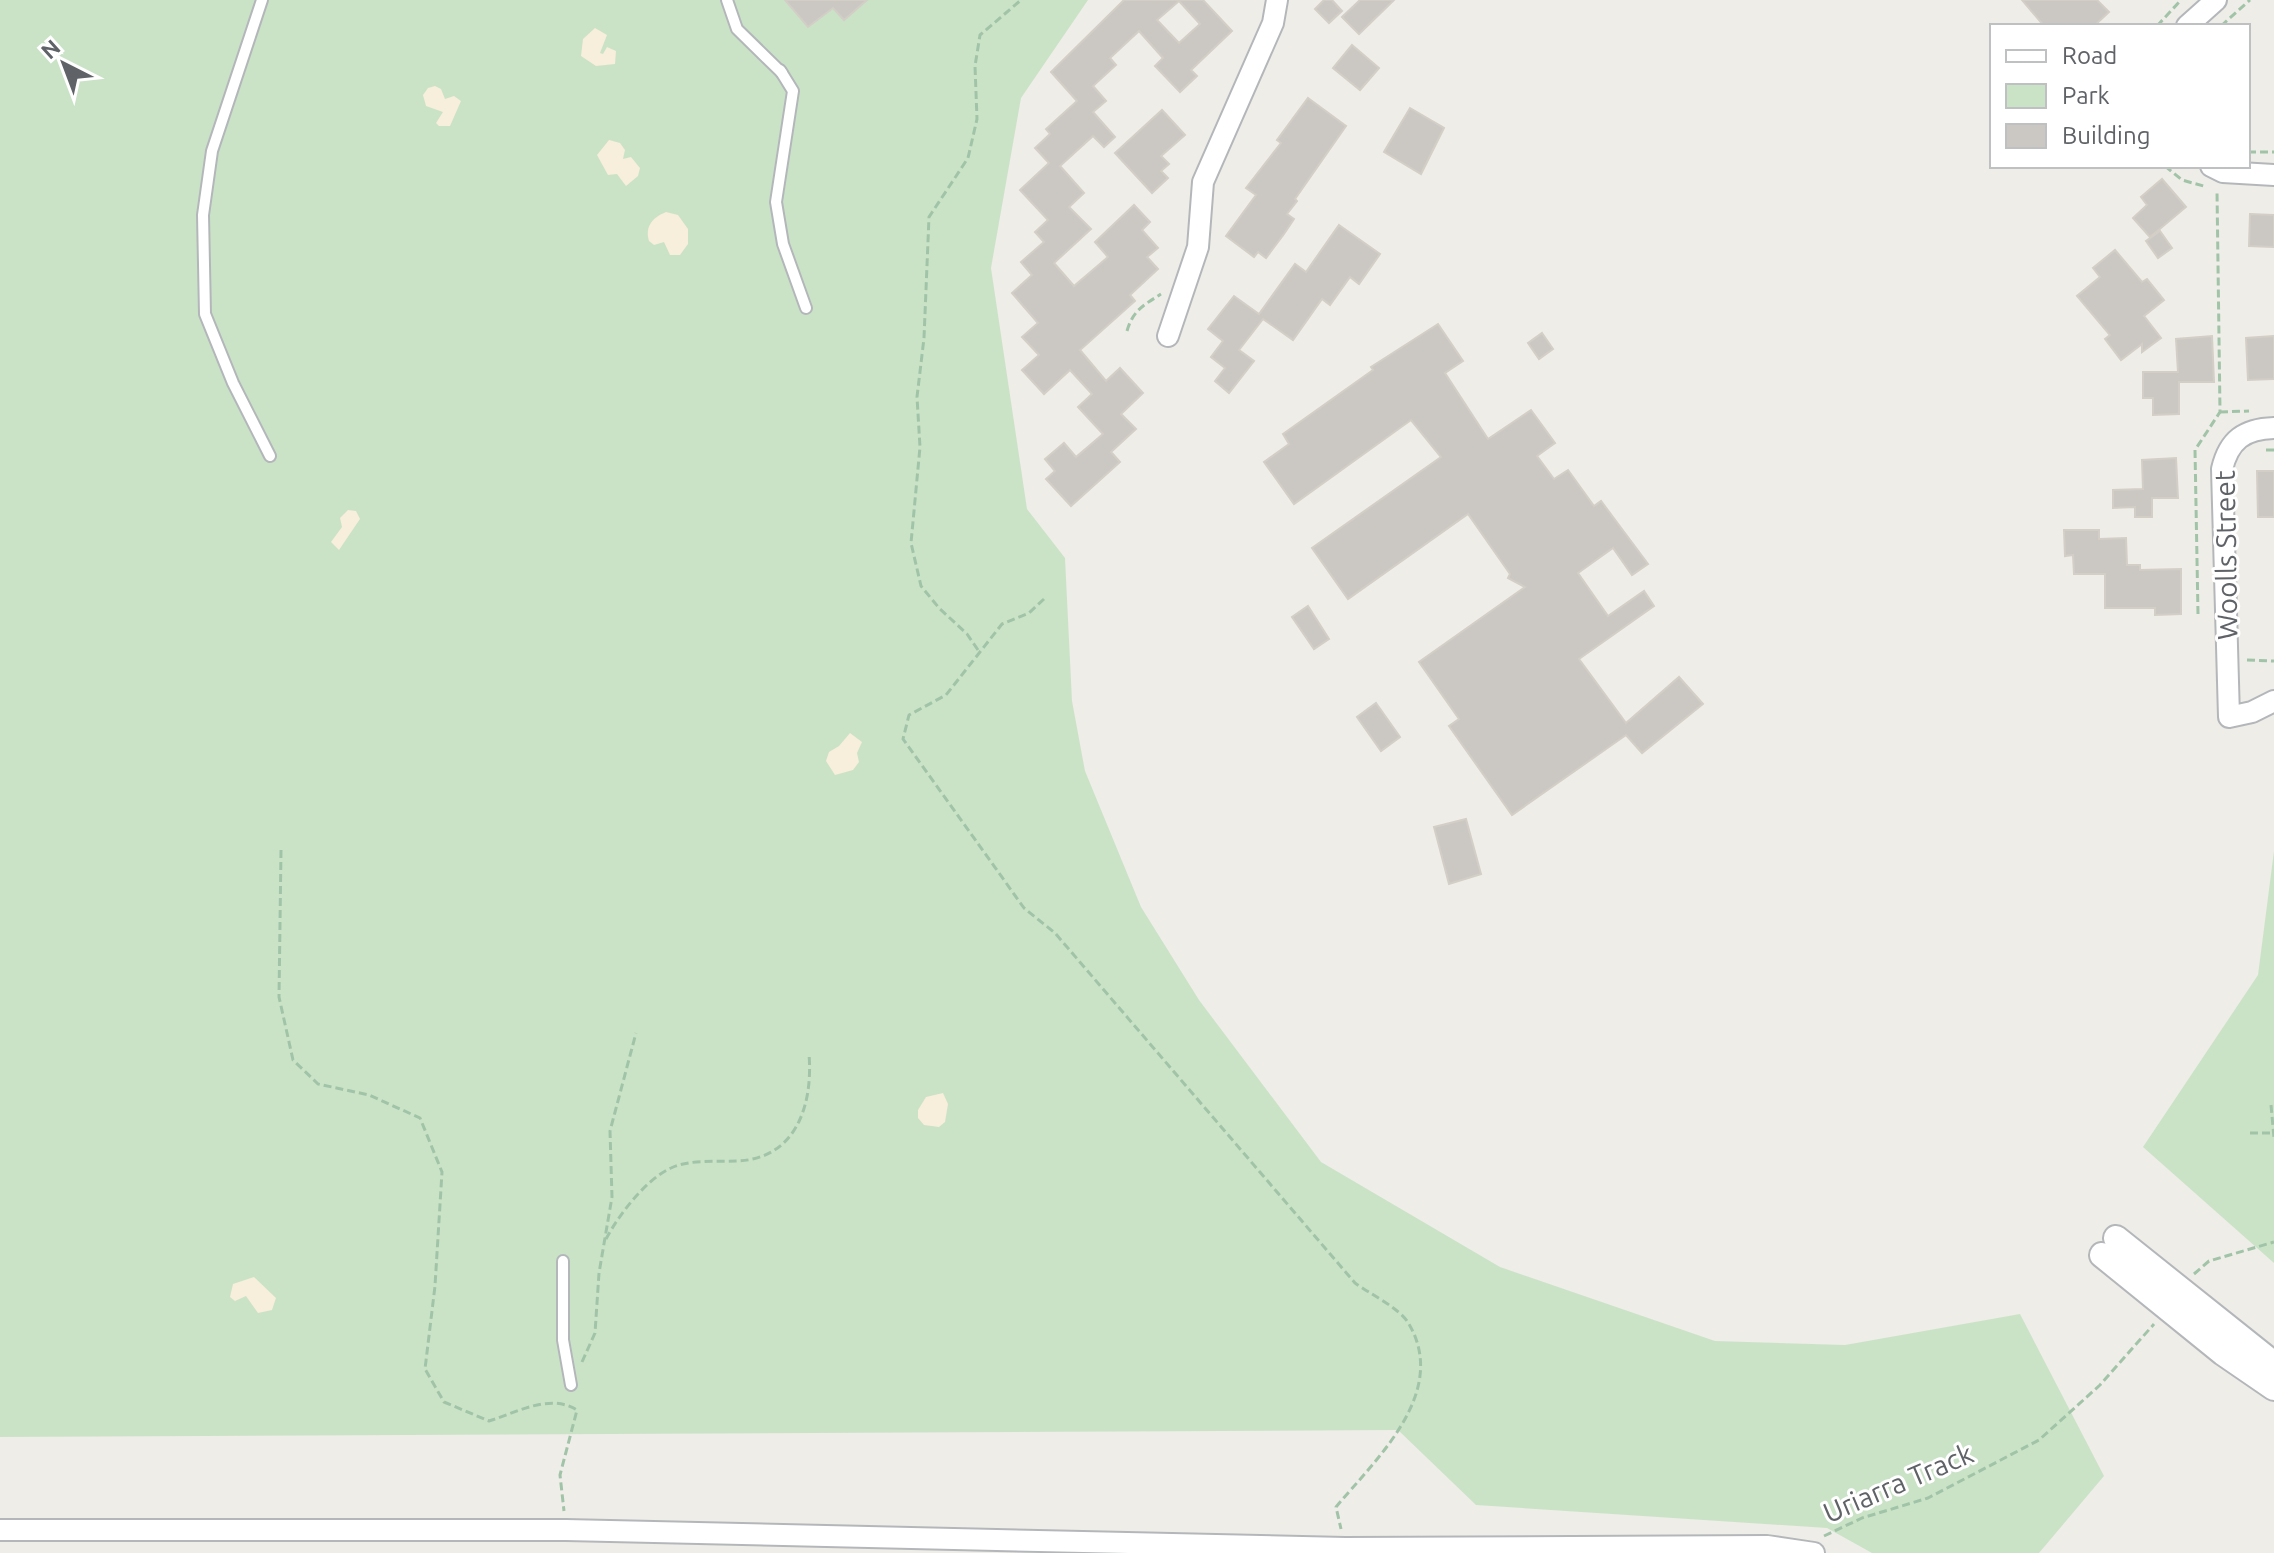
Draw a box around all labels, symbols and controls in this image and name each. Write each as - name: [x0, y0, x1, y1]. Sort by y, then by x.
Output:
- north arrow: [24, 24, 104, 104]
- legend: [1990, 24, 2250, 168]
- text: N: [36, 34, 65, 64]
- text: Road: [2062, 42, 2117, 69]
- text: Park: [2062, 82, 2110, 109]
- text: Building: [2062, 122, 2150, 149]
- street label: Woolls Street: [2209, 470, 2242, 640]
- street label: Uriarra Track: [1818, 1437, 1977, 1528]

